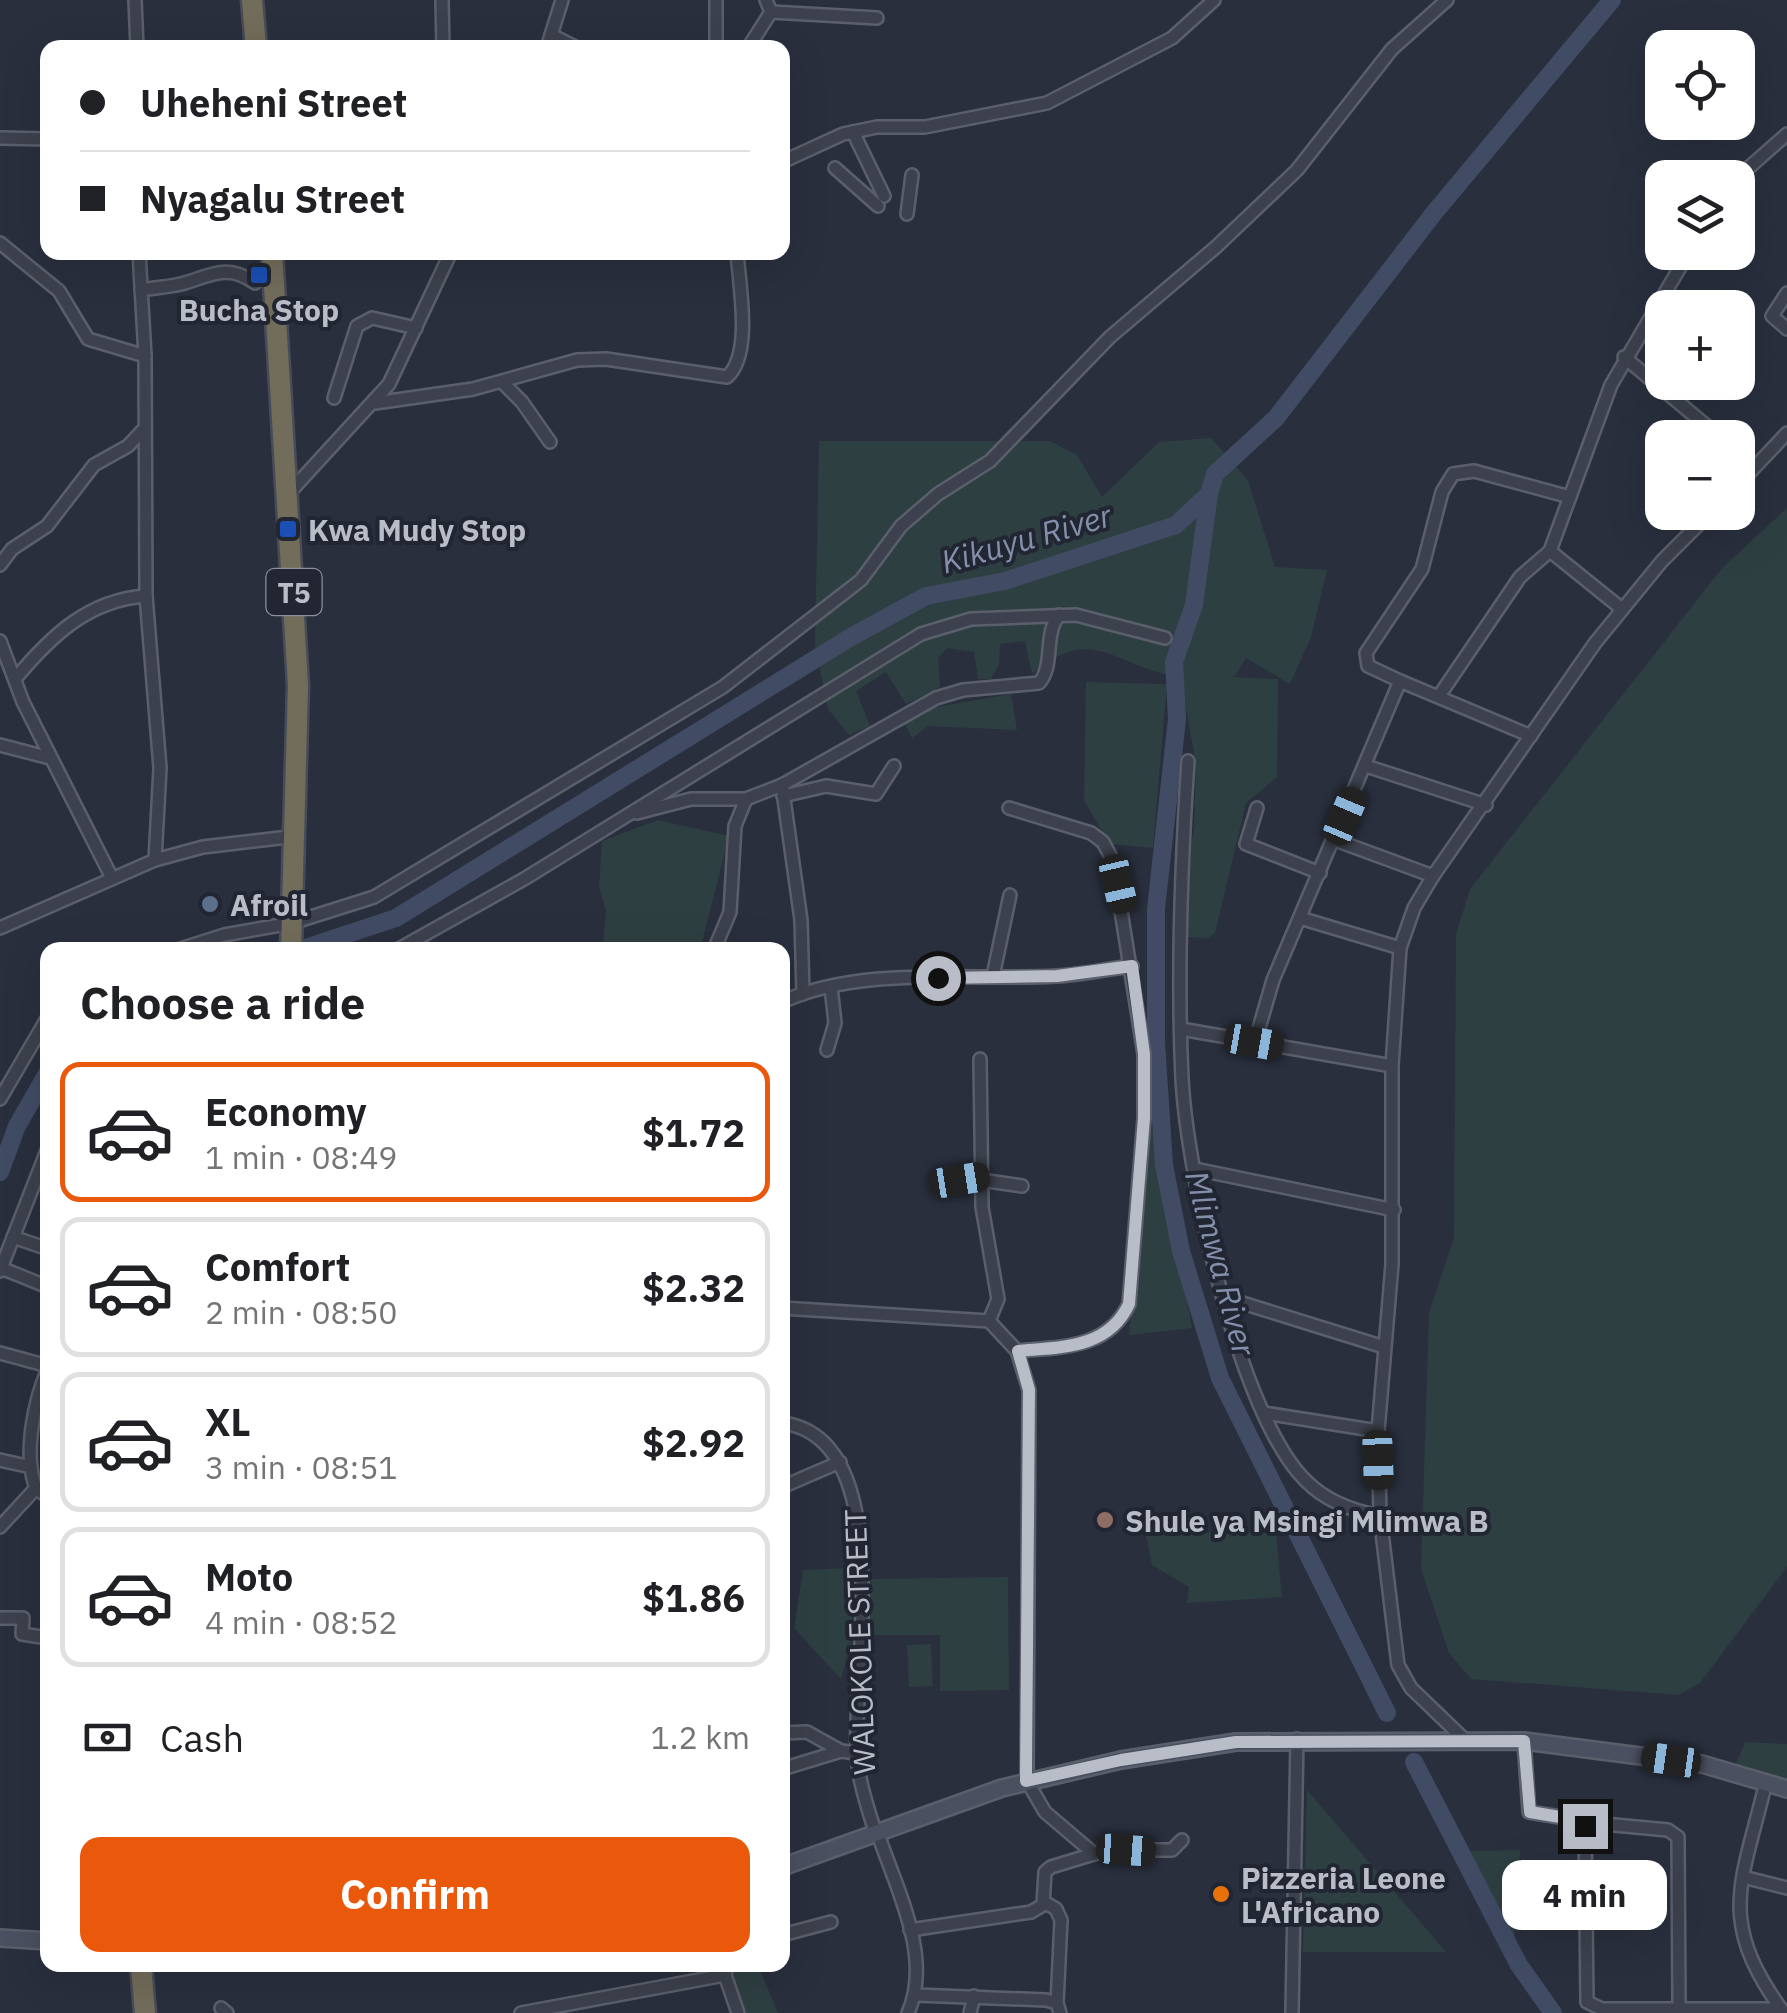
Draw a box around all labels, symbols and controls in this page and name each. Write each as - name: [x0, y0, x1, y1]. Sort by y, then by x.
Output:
- map controls: [1645, 30, 1755, 530]
- button: locate: [1645, 30, 1755, 140]
- text: Uheheni Street: [140, 78, 407, 127]
- button: layers: [1645, 160, 1755, 270]
- text: Nyagalu Street: [140, 174, 405, 223]
- marker: Bucha Stop: [248, 264, 270, 286]
- place label: Bucha Stop: [179, 290, 339, 329]
- button: +: [1645, 290, 1755, 400]
- button: −: [1645, 420, 1755, 530]
- water label: Kikuyu River: [936, 493, 1117, 582]
- place label: Kwa Mudy Stop: [308, 510, 526, 549]
- marker: Kwa Mudy Stop: [277, 518, 299, 540]
- road number: T5: [266, 569, 322, 615]
- car: [1319, 783, 1371, 849]
- car: [1097, 851, 1139, 917]
- place label: Afroil: [230, 885, 308, 924]
- marker: Afroil: [199, 893, 221, 915]
- route start: [916, 956, 961, 1001]
- text: Choose a ride: [80, 973, 365, 1031]
- car: [1222, 1022, 1286, 1062]
- icon: car: [85, 1087, 175, 1177]
- text: Economy: [205, 1087, 367, 1136]
- text: $1.72: [642, 1108, 745, 1157]
- text: 1 min · 08:49: [205, 1136, 398, 1178]
- car: [928, 1160, 992, 1200]
- water label: Mlimwa River: [1176, 1166, 1266, 1362]
- icon: car: [85, 1242, 175, 1332]
- text: Comfort: [205, 1242, 350, 1291]
- text: $2.32: [642, 1263, 745, 1312]
- text: 2 min · 08:50: [205, 1291, 398, 1333]
- icon: car: [85, 1397, 175, 1487]
- text: XL: [205, 1397, 251, 1446]
- text: $2.92: [642, 1418, 745, 1467]
- car: [1362, 1429, 1394, 1491]
- text: 3 min · 08:51: [205, 1446, 398, 1488]
- place label: Shule ya Msingi Mlimwa B: [1125, 1501, 1488, 1540]
- street label: WALOKOLE STREET: [835, 1508, 883, 1776]
- marker: Shule ya Msingi Mlimwa B: [1094, 1509, 1116, 1531]
- icon: car: [85, 1552, 175, 1642]
- text: Moto: [205, 1552, 293, 1601]
- text: $1.86: [642, 1573, 745, 1622]
- text: 4 min · 08:52: [205, 1601, 398, 1643]
- icon: cash: [80, 1710, 135, 1765]
- text: Cash: [160, 1713, 244, 1762]
- text: 1.2 km: [651, 1716, 750, 1758]
- car: [1639, 1741, 1703, 1779]
- route end: [1563, 1804, 1608, 1849]
- car: [1095, 1833, 1157, 1867]
- button: Confirm: [80, 1837, 750, 1952]
- place label: Pizzeria Leone L'Africano: [1241, 1858, 1446, 1931]
- callout: 4 min: [1502, 1861, 1668, 1931]
- text: 4 min: [1543, 1874, 1626, 1916]
- marker: Pizzeria Leone L'Africano: [1210, 1883, 1232, 1905]

